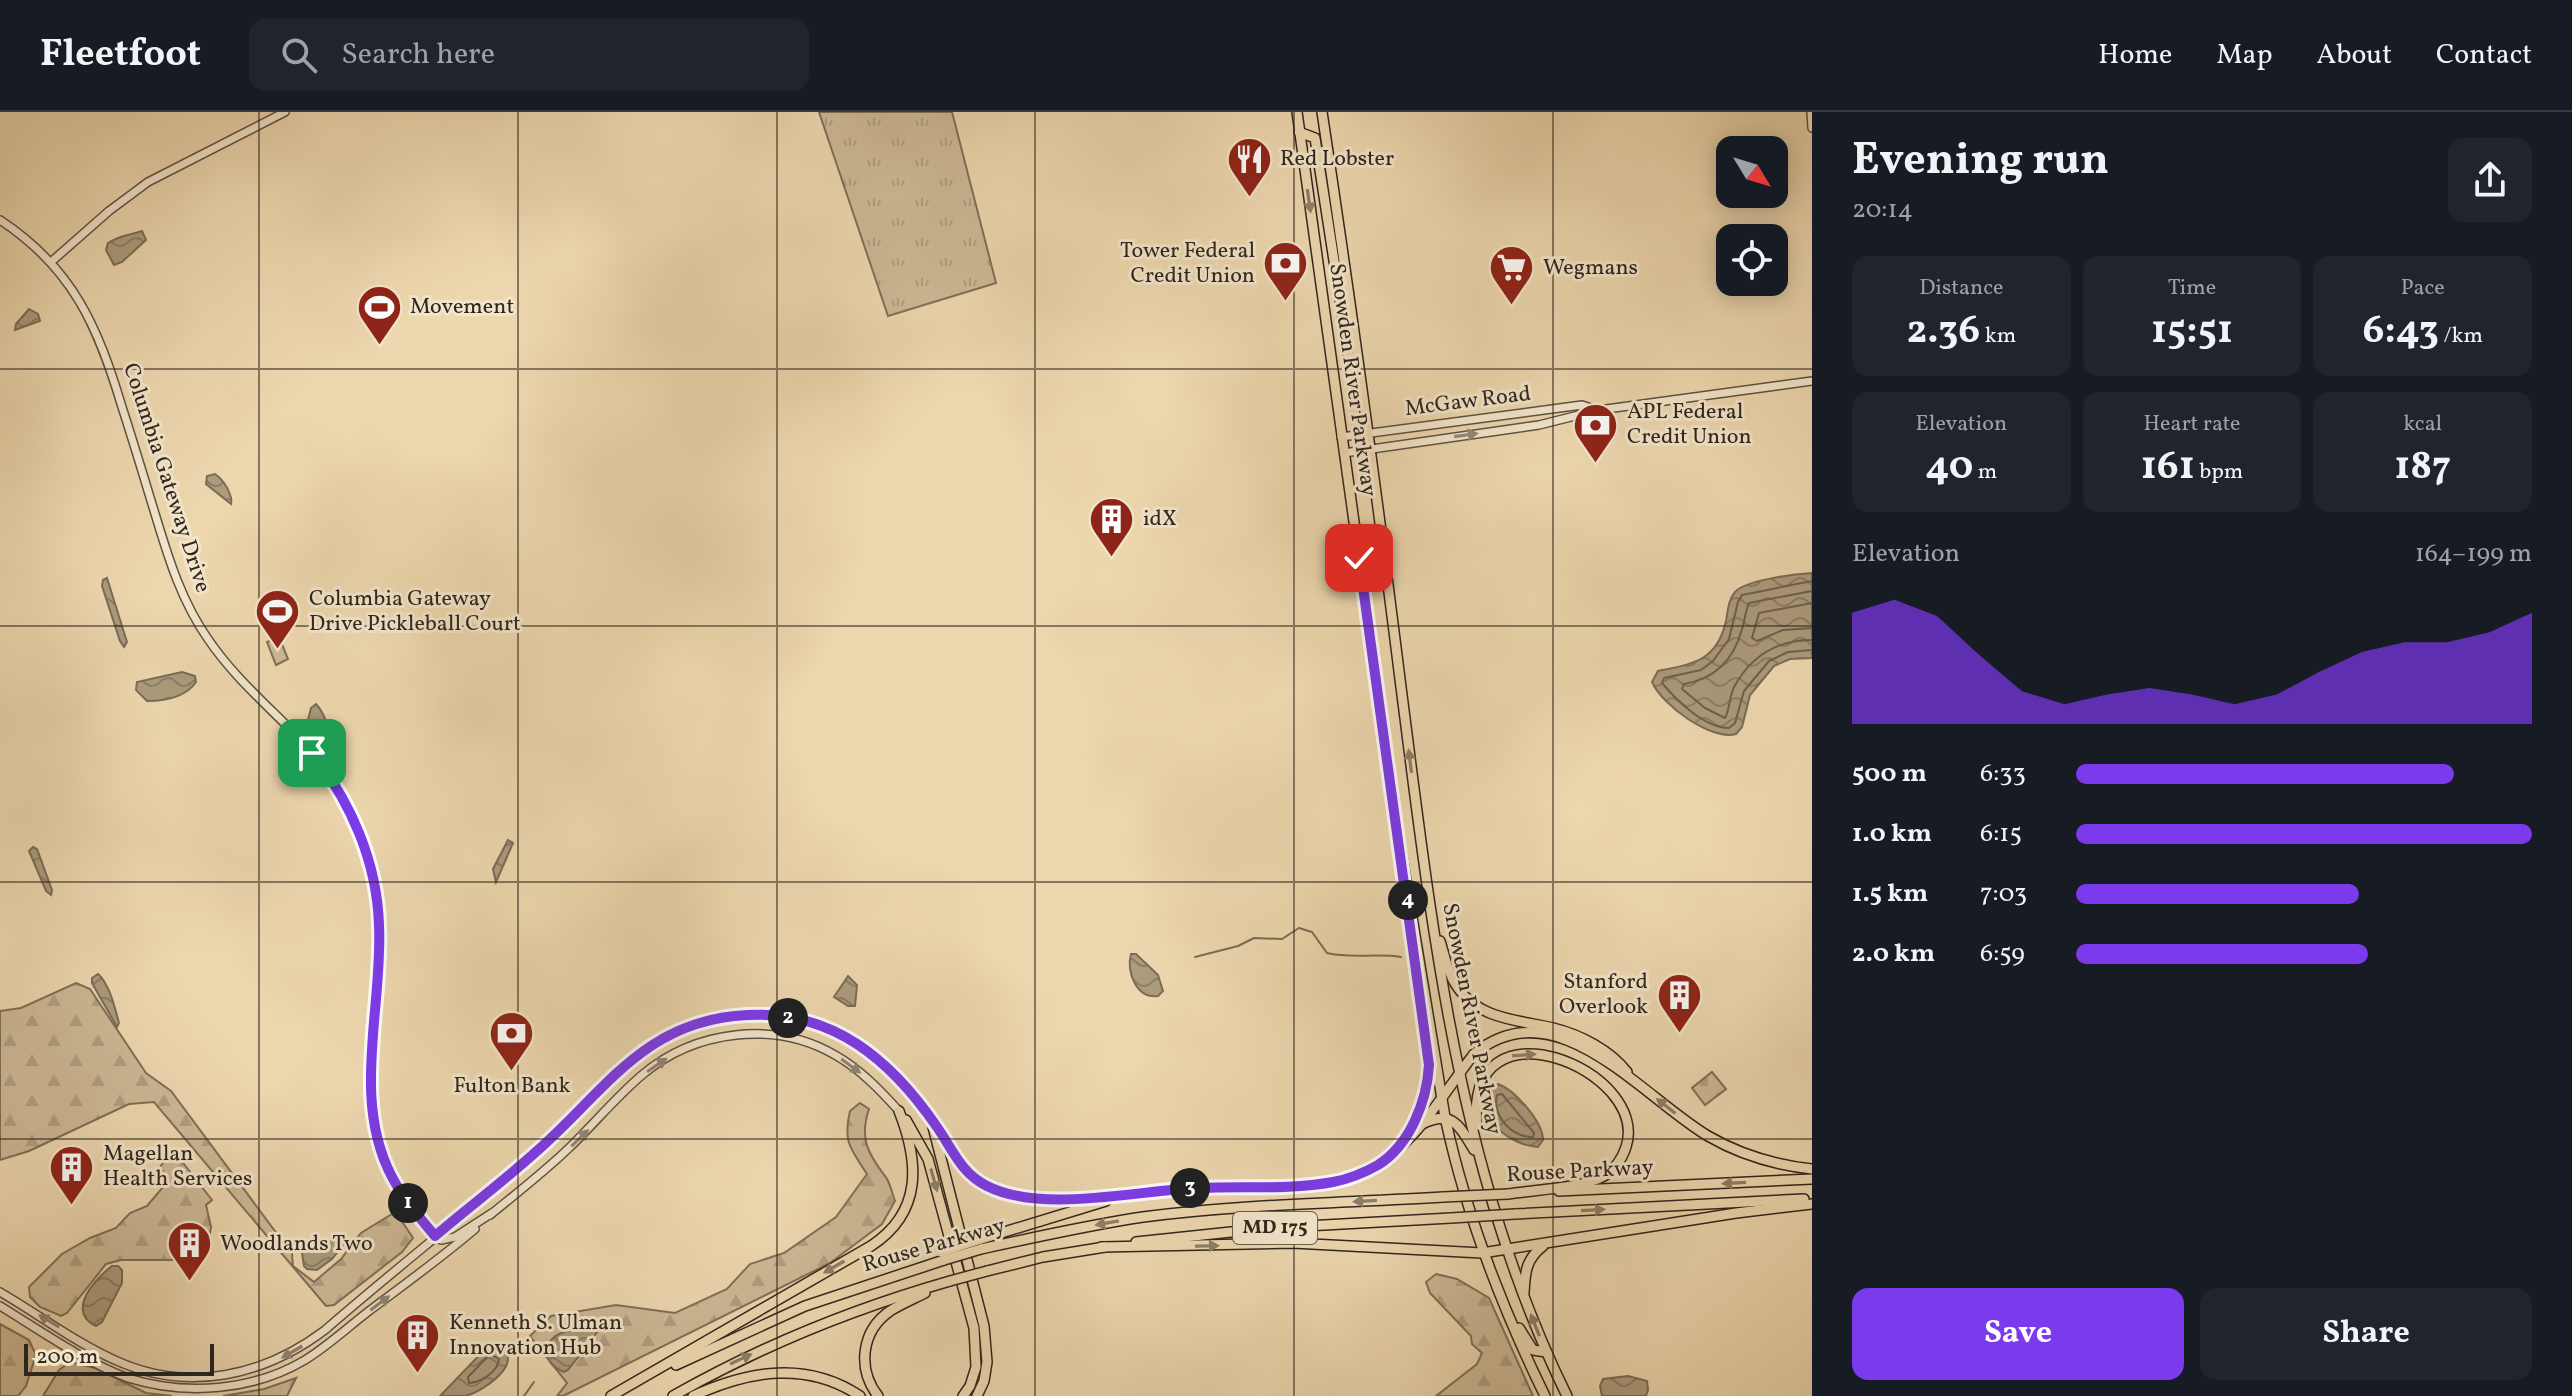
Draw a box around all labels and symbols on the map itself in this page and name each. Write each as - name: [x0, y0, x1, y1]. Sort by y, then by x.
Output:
- restaurant icon: Red Lobster: [1225, 135, 1273, 198]
- north arrow: [1716, 136, 1788, 208]
- place label: Red Lobster: [1280, 144, 1394, 175]
- one-way arrow: [1303, 189, 1316, 214]
- place label: Tower Federal Credit Union: [1120, 236, 1255, 292]
- bank icon: Tower Federal Credit Union: [1262, 240, 1310, 303]
- supermarket icon: Wegmans: [1488, 244, 1536, 307]
- place label: Wegmans: [1543, 253, 1638, 284]
- street label: Snowden River Parkway: [1320, 261, 1384, 499]
- sports icon: Movement: [355, 283, 403, 346]
- place label: Movement: [410, 292, 514, 323]
- street label: Columbia Gateway Drive: [114, 359, 218, 597]
- street label: McGaw Road: [1403, 379, 1533, 425]
- place label: APL Federal Credit Union: [1627, 397, 1752, 453]
- bank icon: APL Federal Credit Union: [1572, 401, 1620, 464]
- one-way arrow: [1454, 428, 1479, 441]
- building icon: idX: [1088, 495, 1136, 558]
- place label: idX: [1143, 504, 1177, 535]
- pin: [1325, 524, 1393, 592]
- place label: Columbia Gateway Drive Pickleball Court: [309, 584, 521, 640]
- sports icon: Columbia Gateway Drive Pickleball Court: [254, 588, 302, 651]
- pin: [278, 719, 346, 787]
- one-way arrow: [1404, 748, 1417, 773]
- pin: 4: [1388, 880, 1428, 920]
- street label: Snowden River Parkway: [1433, 901, 1509, 1138]
- place label: Stanford Overlook: [1559, 967, 1648, 1023]
- building icon: Stanford Overlook: [1655, 971, 1703, 1034]
- pin: 2: [768, 998, 808, 1038]
- bank icon: Fulton Bank: [488, 1009, 536, 1072]
- one-way arrow: [1512, 1048, 1537, 1061]
- one-way arrow: [647, 1057, 668, 1072]
- one-way arrow: [841, 1057, 861, 1073]
- place label: Fulton Bank: [453, 1071, 571, 1102]
- one-way arrow: [1656, 1098, 1676, 1114]
- one-way arrow: [570, 1129, 589, 1147]
- place label: Magellan Health Services: [103, 1139, 252, 1195]
- building icon: Magellan Health Services: [48, 1143, 96, 1206]
- street label: Rouse Parkway: [1506, 1153, 1654, 1191]
- one-way arrow: [928, 1168, 941, 1192]
- pin: 3: [1170, 1168, 1210, 1208]
- one-way arrow: [1721, 1176, 1746, 1189]
- pin: 1: [388, 1183, 428, 1223]
- one-way arrow: [1352, 1195, 1377, 1208]
- one-way arrow: [1581, 1203, 1606, 1216]
- street label: Rouse Parkway: [859, 1211, 1009, 1281]
- road number: MD 175: [1233, 1212, 1317, 1244]
- one-way arrow: [1094, 1218, 1119, 1230]
- building icon: Woodlands Two: [165, 1220, 213, 1283]
- place label: Woodlands Two: [220, 1229, 373, 1260]
- one-way arrow: [1195, 1239, 1220, 1252]
- one-way arrow: [823, 1260, 845, 1274]
- one-way arrow: [370, 1296, 391, 1311]
- place label: Kenneth S. Ulman Innovation Hub: [449, 1308, 622, 1364]
- building icon: Kenneth S. Ulman Innovation Hub: [394, 1312, 442, 1375]
- one-way arrow: [1528, 1313, 1541, 1337]
- one-way arrow: [38, 1315, 60, 1329]
- scale bar: [24, 1340, 214, 1376]
- one-way arrow: [280, 1345, 303, 1359]
- one-way arrow: [730, 1352, 753, 1366]

